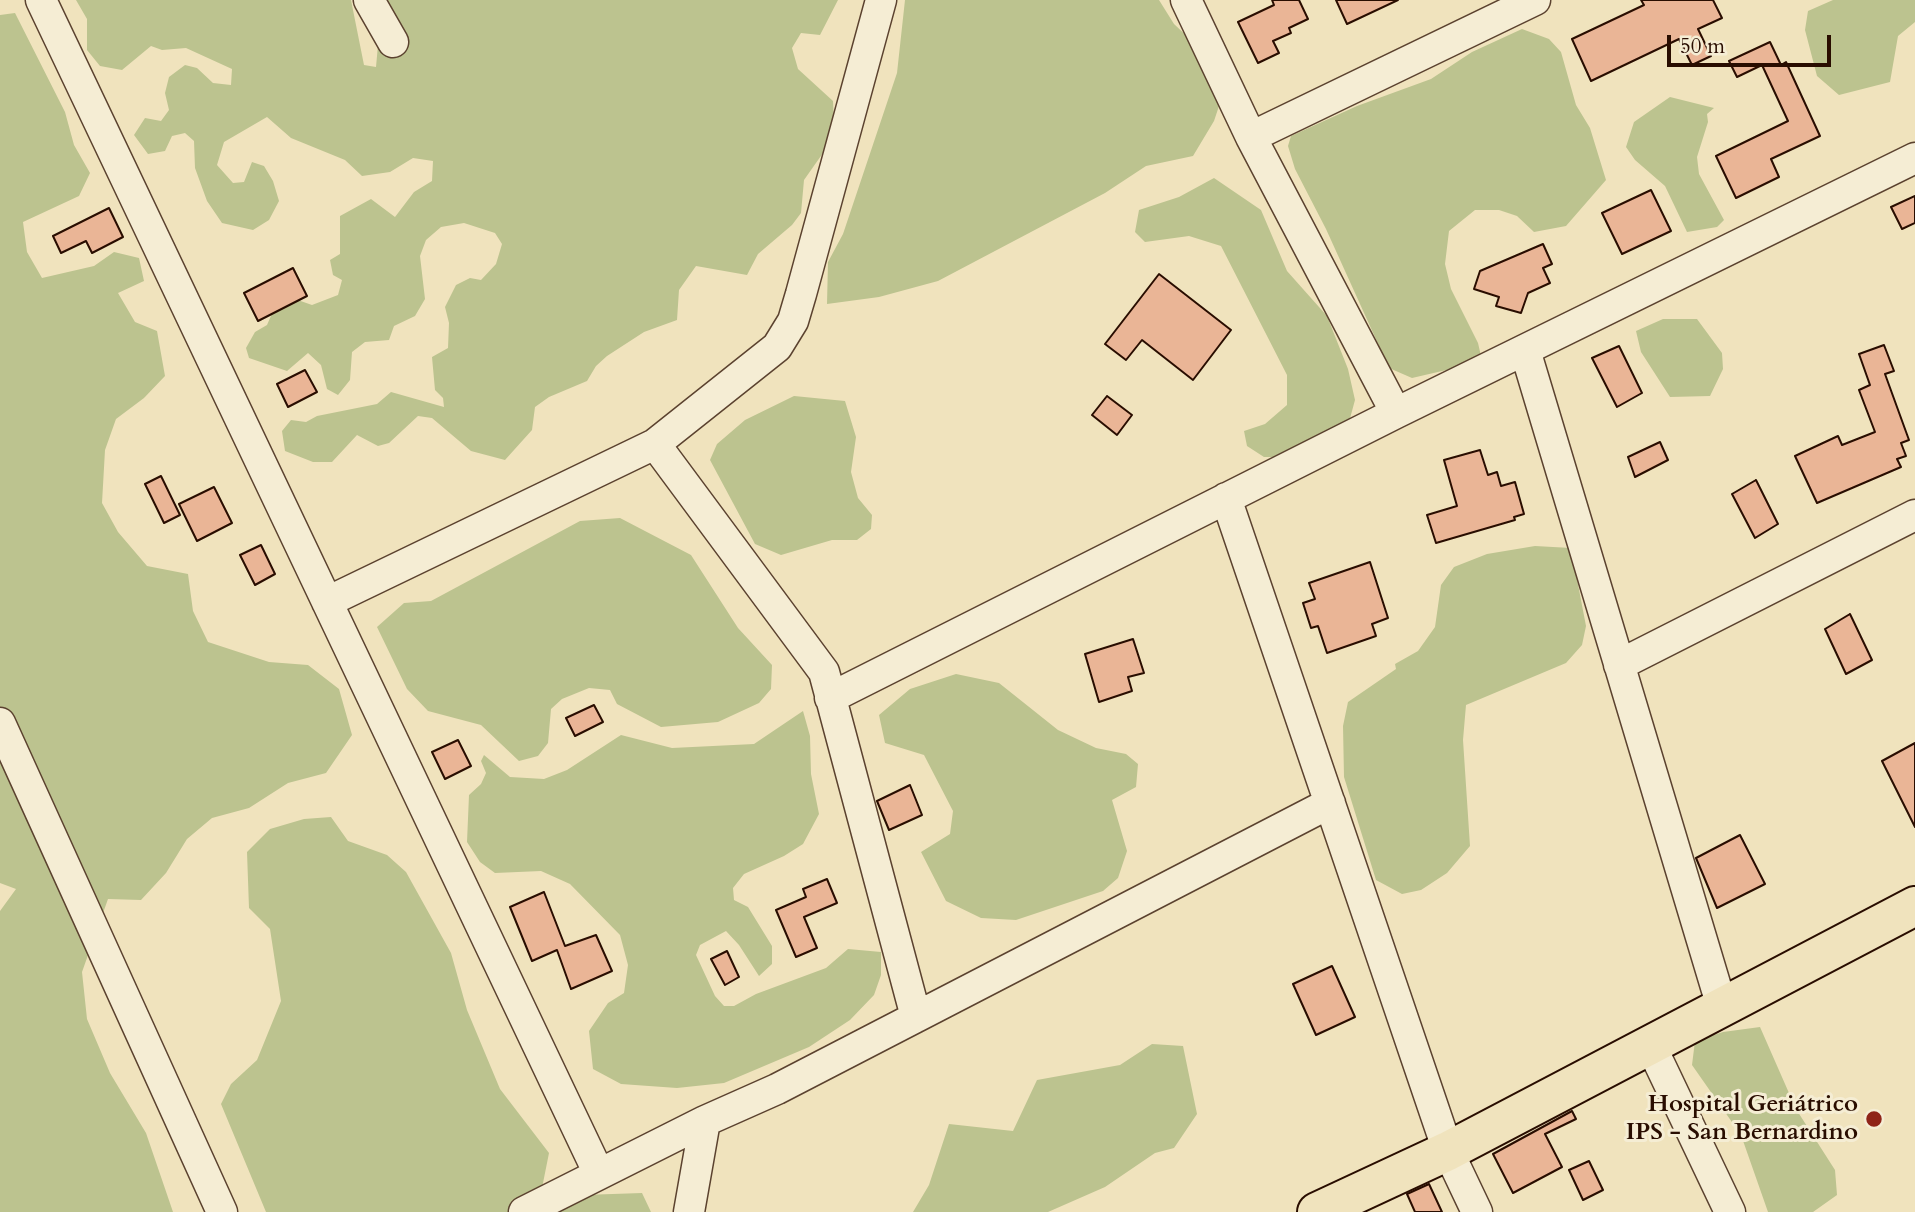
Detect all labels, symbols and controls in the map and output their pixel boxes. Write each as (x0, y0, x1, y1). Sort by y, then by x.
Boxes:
scale bar (1670, 21, 1834, 65)
text: 50 m (1680, 32, 1725, 61)
place label: Hospital Geriátrico IPS - San Bernardino (1626, 1091, 1858, 1147)
marker: Hospital Geriátrico IPS - San Bernardino (1864, 1109, 1884, 1129)

